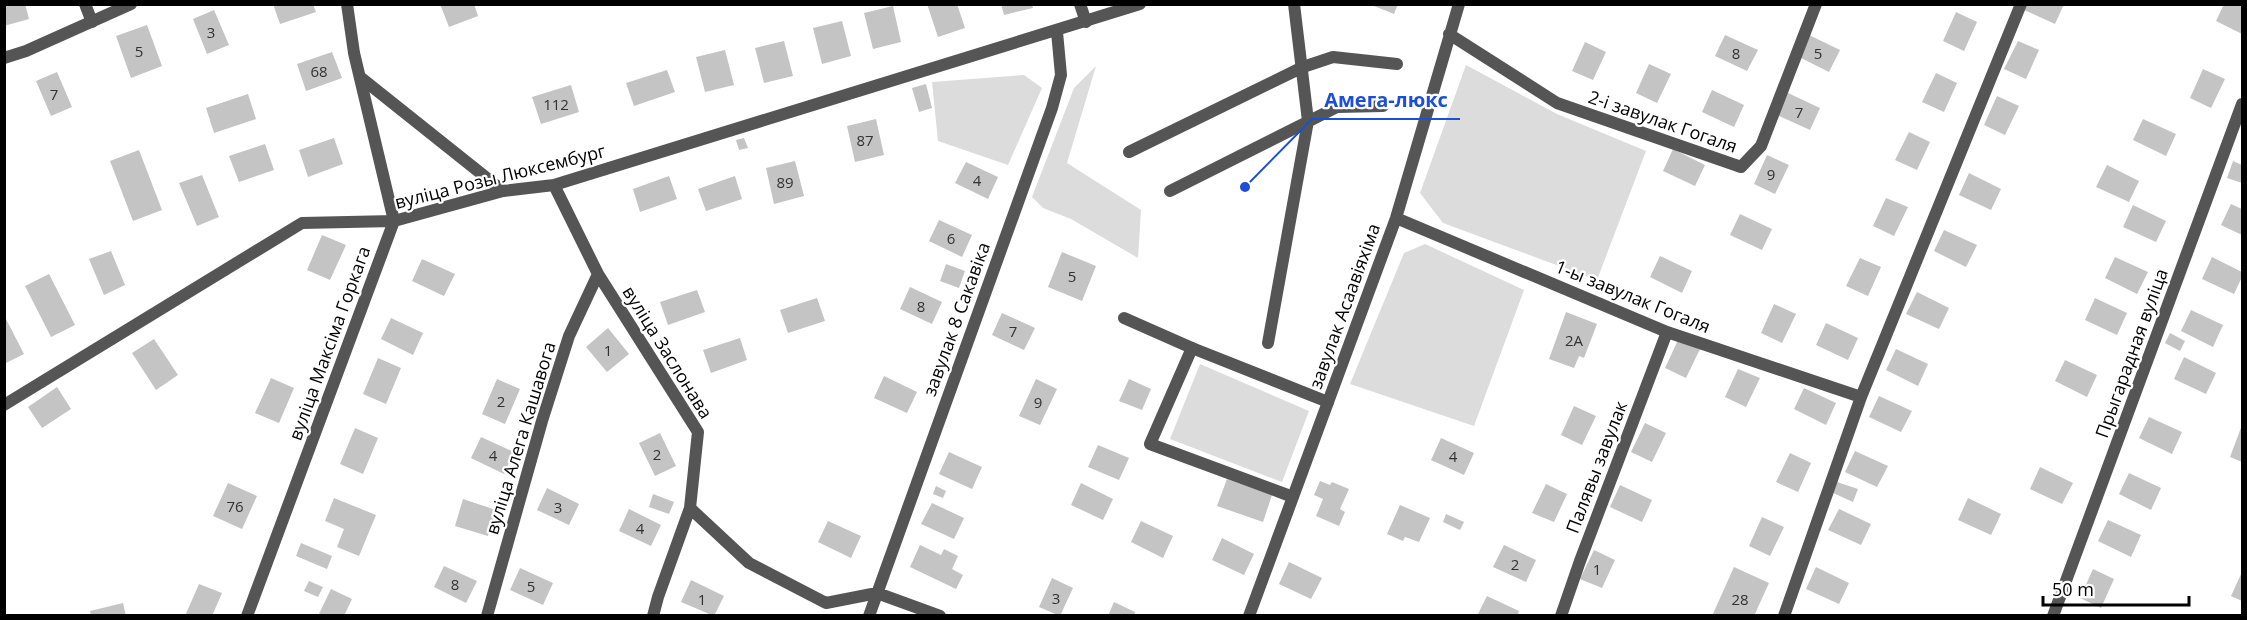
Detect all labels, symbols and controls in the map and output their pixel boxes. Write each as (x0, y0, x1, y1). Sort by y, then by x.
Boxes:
house number: 3 (207, 22, 215, 42)
house number: 5 (135, 41, 143, 61)
house number: 8 (1732, 43, 1740, 63)
house number: 5 (1814, 43, 1822, 63)
house number: 68 (310, 61, 328, 81)
callout: Амега-люкс (1312, 81, 1460, 119)
house number: 7 (50, 84, 58, 104)
street label: 2-і завулак Гогаля (1585, 84, 1741, 158)
text: Амега-люкс (1324, 86, 1448, 113)
house number: 112 (543, 94, 569, 114)
house number: 7 (1795, 102, 1803, 122)
house number: 87 (856, 130, 874, 150)
street label: вуліца Розы Люксембург (392, 138, 608, 214)
house number: 9 (1767, 164, 1775, 184)
house number: 4 (973, 170, 982, 190)
house number: 89 (776, 172, 794, 192)
street label: завулак Асаавіяхіма (1303, 220, 1385, 392)
house number: 6 (947, 228, 955, 248)
street label: завулак 8 Сакавіка (917, 239, 995, 399)
street label: вуліца Максіма Горкага (283, 243, 375, 443)
street label: 1-ы завулак Гогаля (1552, 254, 1714, 338)
street label: Прыгарадная вуліца (2089, 265, 2173, 441)
house number: 5 (1068, 266, 1076, 286)
street label: вуліца Заслонава (618, 281, 718, 423)
house number: 8 (917, 296, 925, 316)
house number: 7 (1009, 321, 1017, 341)
house number: 2А (1565, 330, 1584, 350)
street label: вуліца Алега Кашавога (479, 339, 561, 537)
house number: 1 (604, 340, 612, 360)
house number: 2 (497, 391, 505, 411)
house number: 9 (1034, 392, 1042, 412)
street label: Палявы завулак (1560, 397, 1633, 537)
house number: 2 (653, 444, 661, 464)
house number: 4 (489, 445, 498, 465)
house number: 4 (1449, 446, 1458, 466)
house number: 76 (226, 496, 244, 516)
house number: 3 (554, 497, 562, 517)
house number: 4 (636, 518, 645, 538)
house number: 2 (1511, 554, 1519, 574)
house number: 1 (1593, 559, 1601, 579)
scale bar (2043, 569, 2188, 607)
house number: 8 (451, 574, 459, 594)
house number: 5 (527, 576, 535, 596)
text: 50 m (2052, 577, 2094, 601)
house number: 3 (1052, 588, 1060, 608)
house number: 1 (698, 589, 706, 609)
house number: 28 (1731, 589, 1749, 609)

